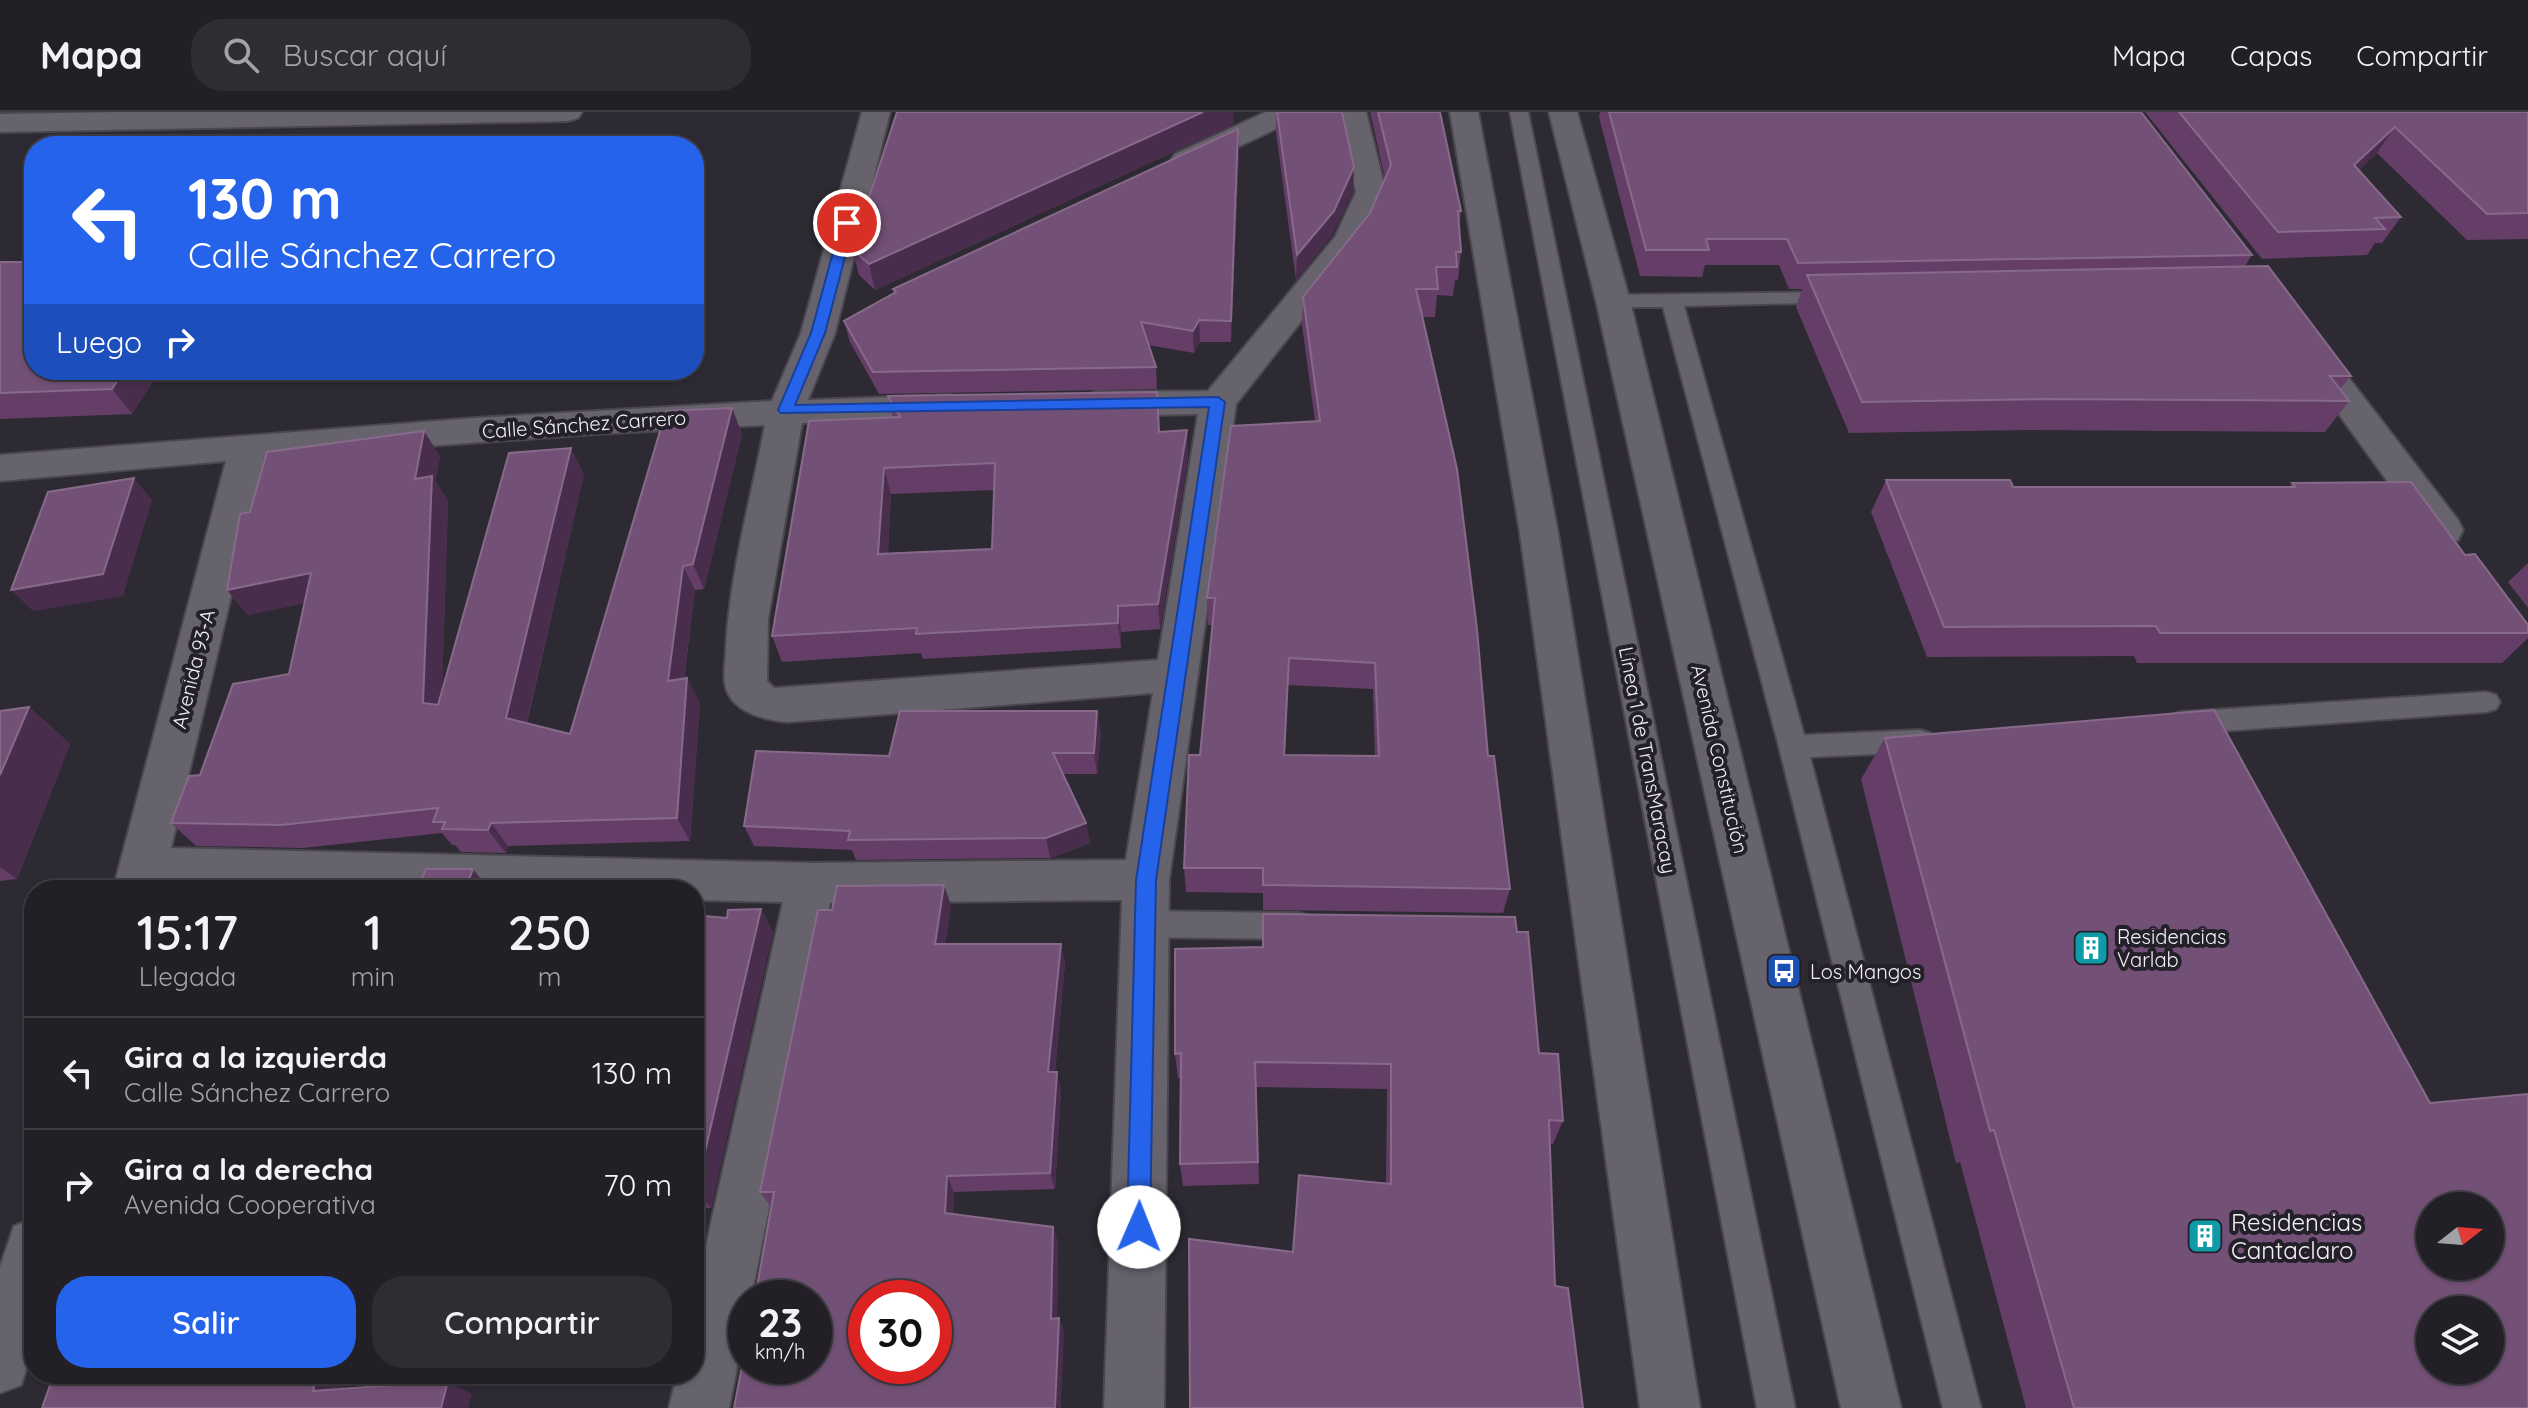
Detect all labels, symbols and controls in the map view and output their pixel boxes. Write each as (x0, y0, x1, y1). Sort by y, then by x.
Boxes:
search box (191, 19, 751, 91)
text: Mapa (40, 31, 143, 79)
icon: search (219, 33, 263, 77)
text: Buscar aquí (283, 36, 447, 74)
text: Mapa (2112, 38, 2186, 73)
text: Capas (2230, 38, 2312, 73)
text: Compartir (2356, 38, 2488, 73)
text: 130 m (188, 163, 342, 233)
icon: left (56, 168, 160, 272)
pin (813, 189, 881, 257)
icon: arrive (825, 201, 869, 245)
text: Calle Sánchez Carrero (188, 232, 556, 277)
icon: right (158, 320, 202, 364)
text: Luego (56, 323, 142, 361)
street label: Calle Sánchez Carrero (481, 404, 687, 444)
street label: Avenida 93-A (166, 607, 220, 731)
street label: Línea 1 de TransMaracay (1614, 644, 1682, 876)
street label: Avenida Constitución (1686, 662, 1754, 856)
text: 15:17 (137, 902, 238, 962)
text: 1 (364, 902, 382, 962)
text: 250 (508, 902, 591, 962)
place label: Residencias Varlab (2117, 924, 2226, 972)
building icon: Residencias Varlab (2072, 929, 2110, 967)
bus stop icon: Los Mangos (1765, 952, 1803, 990)
place label: Los Mangos (1810, 959, 1921, 984)
text: Llegada (139, 960, 236, 993)
text: min (351, 960, 395, 993)
text: m (538, 960, 561, 993)
text: Gira a la izquierda (124, 1038, 387, 1076)
icon: left (56, 1051, 100, 1095)
text: 130 m (592, 1054, 672, 1092)
text: Calle Sánchez Carrero (124, 1076, 390, 1109)
text: Gira a la derecha (124, 1150, 373, 1188)
icon: right (56, 1163, 100, 1207)
text: 70 m (603, 1166, 672, 1204)
position arrow (1097, 1185, 1181, 1269)
text: Avenida Cooperativa (124, 1188, 376, 1221)
north arrow (2416, 1192, 2504, 1280)
map controls (2416, 1192, 2504, 1384)
place label: Residencias Cantaclaro (2231, 1207, 2362, 1265)
building icon: Residencias Cantaclaro (2186, 1217, 2224, 1255)
button: Salir (56, 1276, 356, 1368)
button: Compartir (372, 1276, 672, 1368)
speed limit sign: 30 (848, 1280, 952, 1384)
button: layers (2416, 1296, 2504, 1384)
text: 23 (758, 1297, 802, 1347)
text: km/h (755, 1339, 805, 1364)

